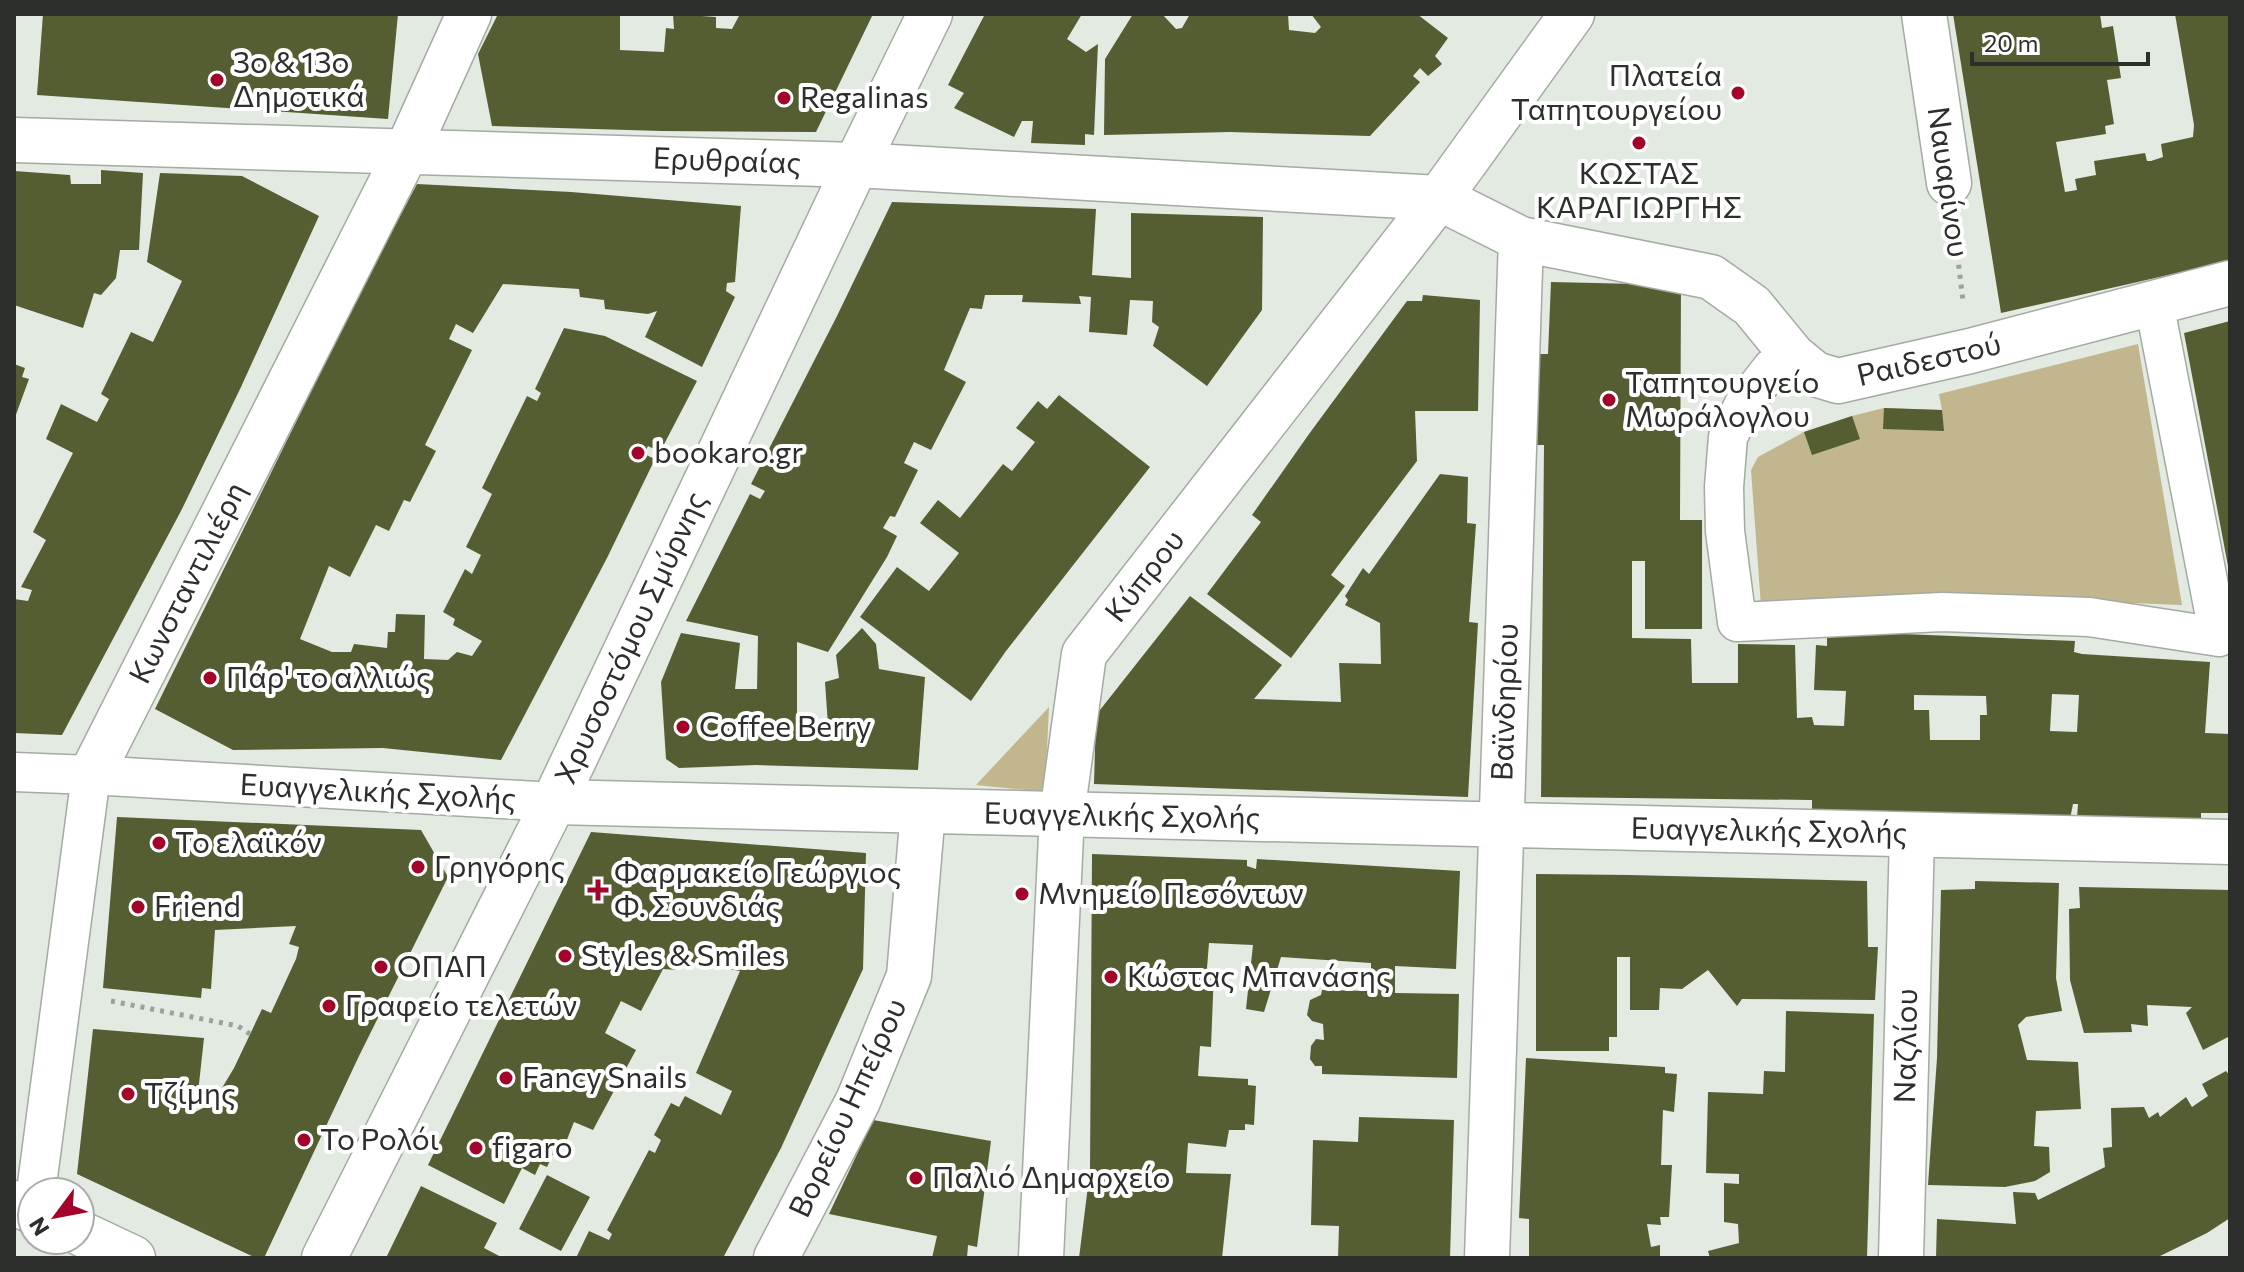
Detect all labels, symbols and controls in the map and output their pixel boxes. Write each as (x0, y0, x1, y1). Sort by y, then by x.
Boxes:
scale bar (1972, 16, 2148, 66)
text: 20 m (1984, 28, 2038, 57)
place label: 3o & 13o Δημοτικά (233, 42, 364, 113)
place label: Πλατεία Ταπητουργείου (1511, 55, 1722, 126)
marker: 3o & 13o Δημοτικά (208, 71, 226, 89)
place label: Regalinas (800, 77, 929, 114)
marker: Πλατεία Ταπητουργείου (1729, 84, 1747, 102)
marker: Regalinas (775, 89, 793, 107)
street label: Ναυαρίνου (1922, 104, 1979, 259)
marker: ΚΩΣΤΑΣ ΚΑΡΑΓΙΩΡΓΗΣ (1630, 134, 1648, 152)
street label: Ερυθραίας (652, 137, 802, 180)
place label: ΚΩΣΤΑΣ ΚΑΡΑΓΙΩΡΓΗΣ (1536, 153, 1742, 224)
street label: Ραιδεστού (1853, 323, 2004, 392)
place label: Ταπητουργείο Μωράλογλου (1625, 362, 1819, 433)
marker: Ταπητουργείο Μωράλογλου (1600, 391, 1618, 409)
place label: bookaro.gr (654, 432, 803, 469)
marker: bookaro.gr (629, 444, 647, 462)
street label: Κωνσταντιλιέρη (119, 475, 252, 689)
street label: Χρυσοστόμου Σμύρνης (545, 485, 713, 789)
street label: Κύπρου (1095, 521, 1191, 628)
street label: Βαϊνδηρίου (1481, 622, 1524, 781)
place label: Πάρ' το αλλιώς (226, 657, 431, 694)
marker: Πάρ' το αλλιώς (201, 669, 219, 687)
place label: Coffee Berry (699, 706, 872, 743)
marker: Coffee Berry (674, 718, 692, 736)
street label: Ευαγγελικής Σχολής (239, 764, 517, 815)
street label: Ευαγγελικής Σχολής (983, 793, 1261, 834)
street label: Ευαγγελικής Σχολής (1630, 808, 1908, 849)
place label: Το ελαϊκόν (175, 822, 322, 859)
marker: Το ελαϊκόν (150, 834, 168, 852)
place label: Γρηγόρης (434, 846, 565, 883)
place label: Φαρμακείο Γεώργιος Φ. Σουνδιάς (614, 852, 902, 923)
marker: Γρηγόρης (409, 858, 427, 876)
place label: Μνημείο Πεσόντων (1038, 873, 1304, 910)
marker: Φαρμακείο Γεώργιος Φ. Σουνδιάς (589, 881, 607, 899)
marker: Μνημείο Πεσόντων (1013, 885, 1031, 903)
place label: Friend (154, 886, 241, 923)
marker: Friend (129, 898, 147, 916)
place label: Styles & Smiles (581, 935, 785, 972)
place label: ΟΠΑΠ (397, 946, 487, 983)
marker: Styles & Smiles (556, 947, 574, 965)
place label: Κώστας Μπανάσης (1127, 956, 1391, 993)
marker: ΟΠΑΠ (372, 958, 390, 976)
marker: Κώστας Μπανάσης (1102, 968, 1120, 986)
place label: Γραφείο τελετών (345, 985, 577, 1022)
street label: Ναζλίου (1884, 988, 1923, 1104)
street label: Βορείου Ηπείρου (779, 992, 913, 1222)
marker: Γραφείο τελετών (320, 997, 338, 1015)
place label: Fancy Snails (522, 1057, 687, 1094)
marker: Fancy Snails (497, 1069, 515, 1087)
place label: Τζίμης (144, 1073, 236, 1110)
marker: Τζίμης (119, 1085, 137, 1103)
place label: Το Ρολόι (320, 1119, 439, 1156)
place label: figaro (492, 1127, 573, 1164)
marker: Το Ρολόι (295, 1131, 313, 1149)
marker: figaro (467, 1139, 485, 1157)
place label: Παλιό Δημαρχείο (932, 1157, 1170, 1194)
marker: Παλιό Δημαρχείο (907, 1169, 925, 1187)
north arrow (16, 1176, 96, 1256)
text: N (23, 1213, 54, 1241)

